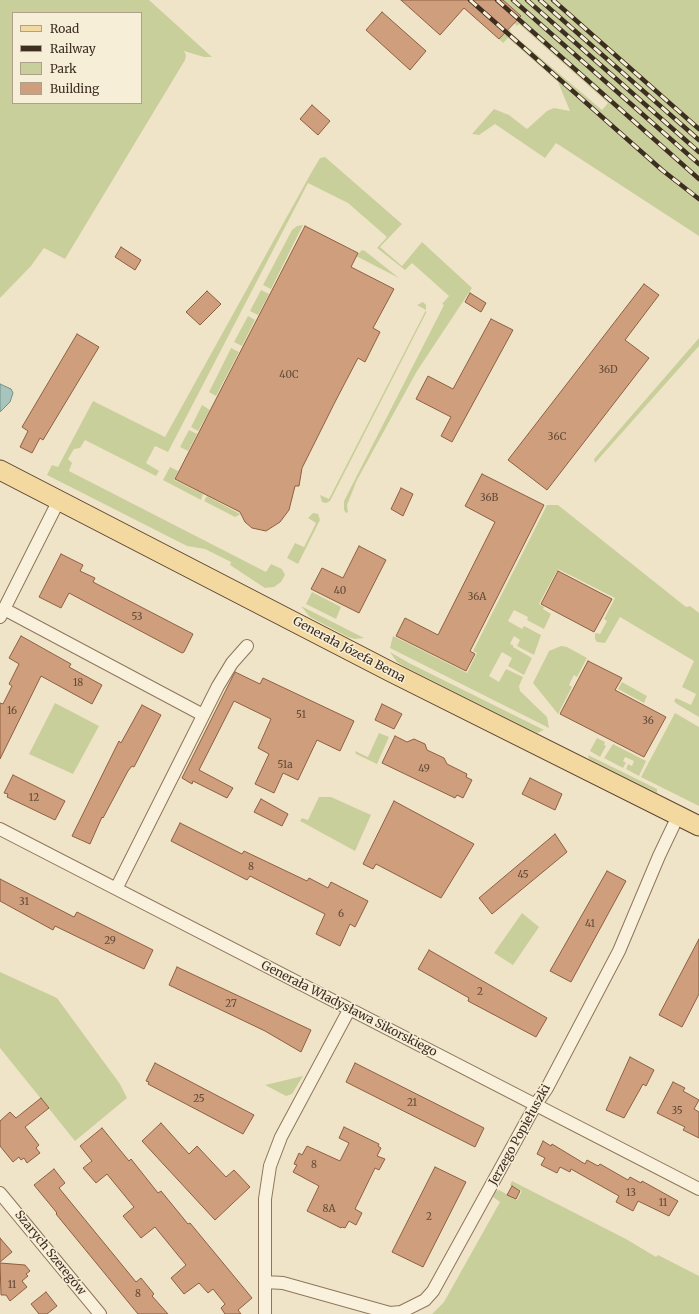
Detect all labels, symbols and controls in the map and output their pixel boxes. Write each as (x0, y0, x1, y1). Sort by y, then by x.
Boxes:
legend (12, 12, 142, 104)
text: Road (50, 21, 79, 36)
text: Railway (50, 41, 96, 56)
text: Park (50, 61, 77, 76)
text: Building (50, 81, 99, 96)
house number: 36D (599, 364, 617, 376)
house number: 40C (279, 369, 299, 381)
house number: 36C (548, 431, 566, 443)
house number: 36B (480, 492, 498, 504)
house number: 40 (334, 585, 346, 597)
house number: 36A (468, 591, 486, 603)
house number: 53 (131, 611, 143, 623)
street label: Generała Józefa Bema (290, 614, 408, 686)
house number: 18 (73, 677, 83, 689)
house number: 16 (7, 705, 17, 717)
house number: 51 (296, 709, 306, 721)
house number: 36 (642, 715, 654, 727)
house number: 51a (277, 759, 293, 771)
house number: 49 (418, 763, 430, 775)
house number: 12 (29, 792, 39, 804)
house number: 8 (248, 861, 254, 873)
house number: 45 (517, 869, 529, 881)
house number: 31 (19, 896, 29, 908)
house number: 6 (338, 908, 344, 920)
house number: 41 (585, 918, 595, 930)
house number: 29 (104, 935, 116, 947)
street label: Generała Władysława Sikorskiego (259, 958, 439, 1060)
house number: 2 (477, 986, 483, 998)
house number: 27 (225, 998, 237, 1010)
street label: Jerzego Popiełuszki (486, 1082, 554, 1188)
house number: 25 (193, 1093, 205, 1105)
house number: 21 (407, 1097, 417, 1109)
house number: 35 (671, 1105, 683, 1117)
house number: 8 (311, 1159, 317, 1171)
house number: 13 (626, 1187, 636, 1199)
house number: 11 (659, 1197, 667, 1209)
house number: 8A (323, 1203, 335, 1215)
street label: Szarych Szeregów (12, 1208, 88, 1298)
house number: 2 (426, 1211, 432, 1223)
house number: 11 (8, 1279, 16, 1291)
house number: 8 (135, 1288, 141, 1300)

